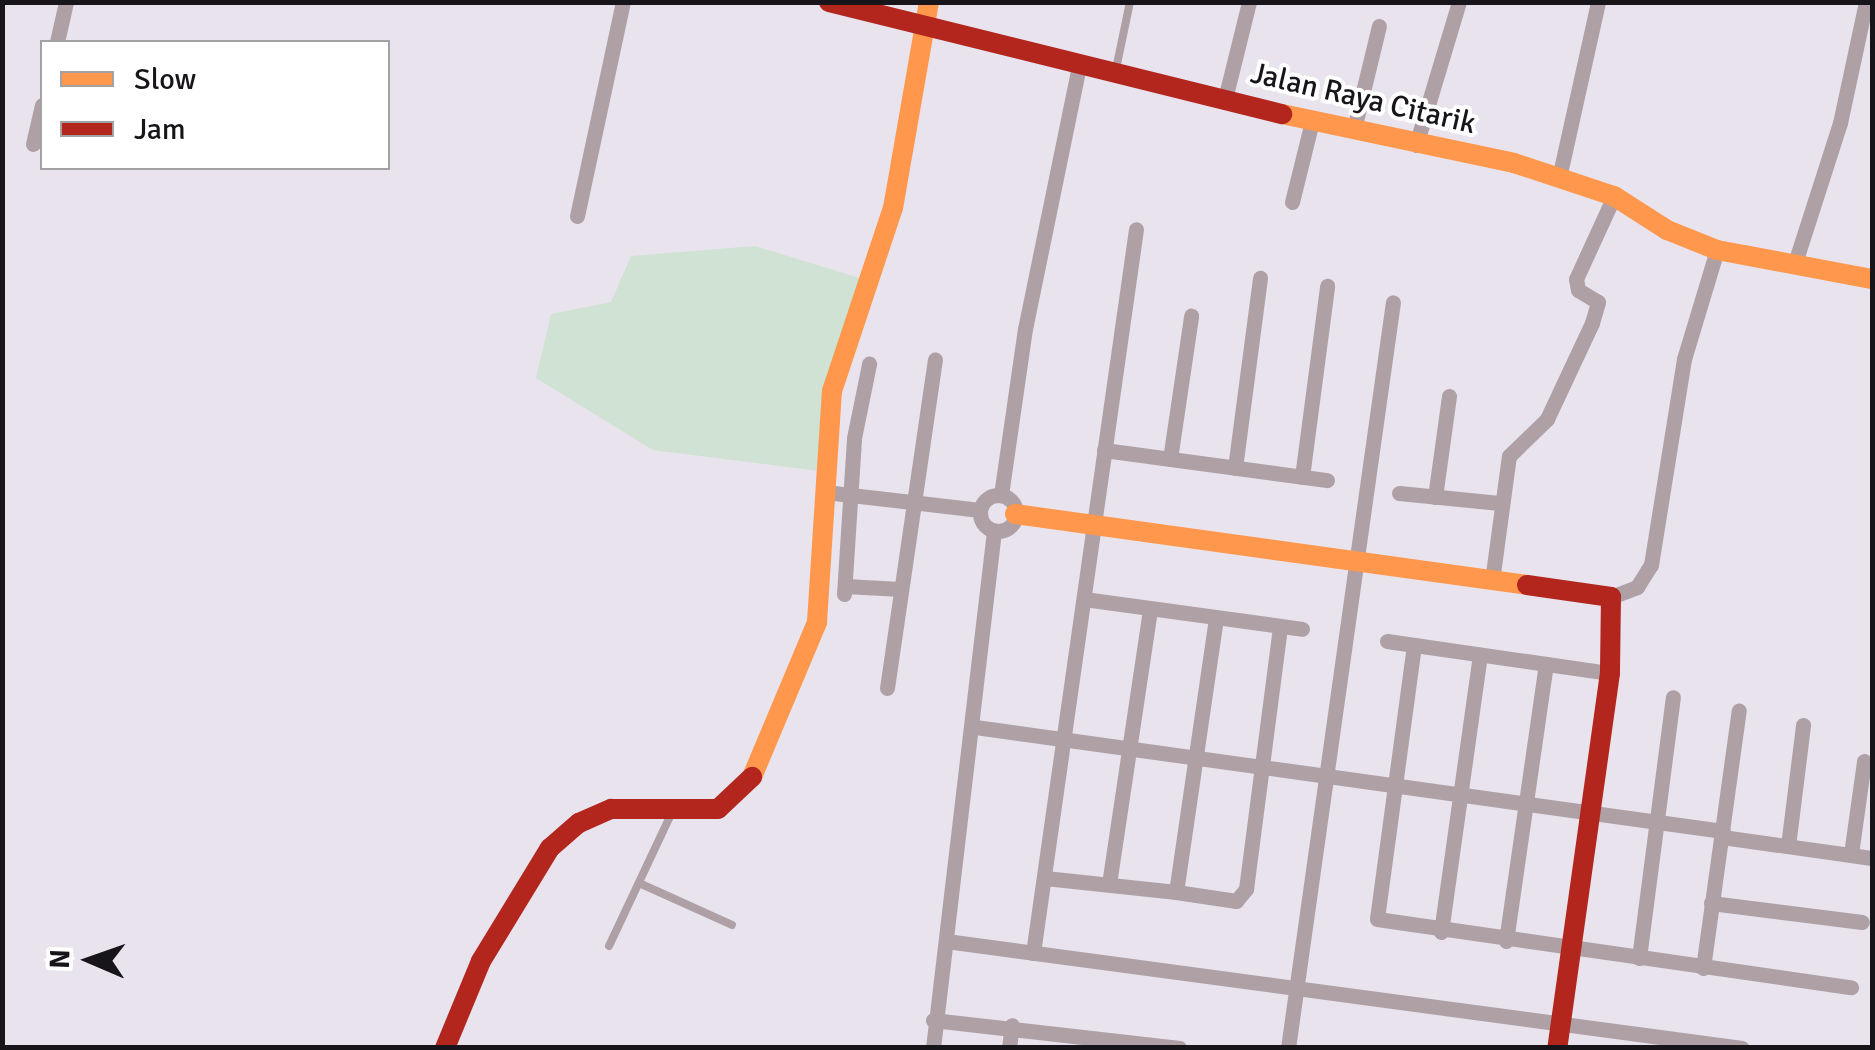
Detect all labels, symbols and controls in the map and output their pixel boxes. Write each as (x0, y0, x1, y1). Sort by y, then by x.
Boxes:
legend (40, 40, 390, 170)
street label: Jalan Raya Citarik (1247, 56, 1479, 142)
text: Slow (134, 61, 196, 98)
text: Jam (134, 111, 186, 148)
north arrow (40, 910, 140, 1010)
text: N (43, 949, 77, 969)

